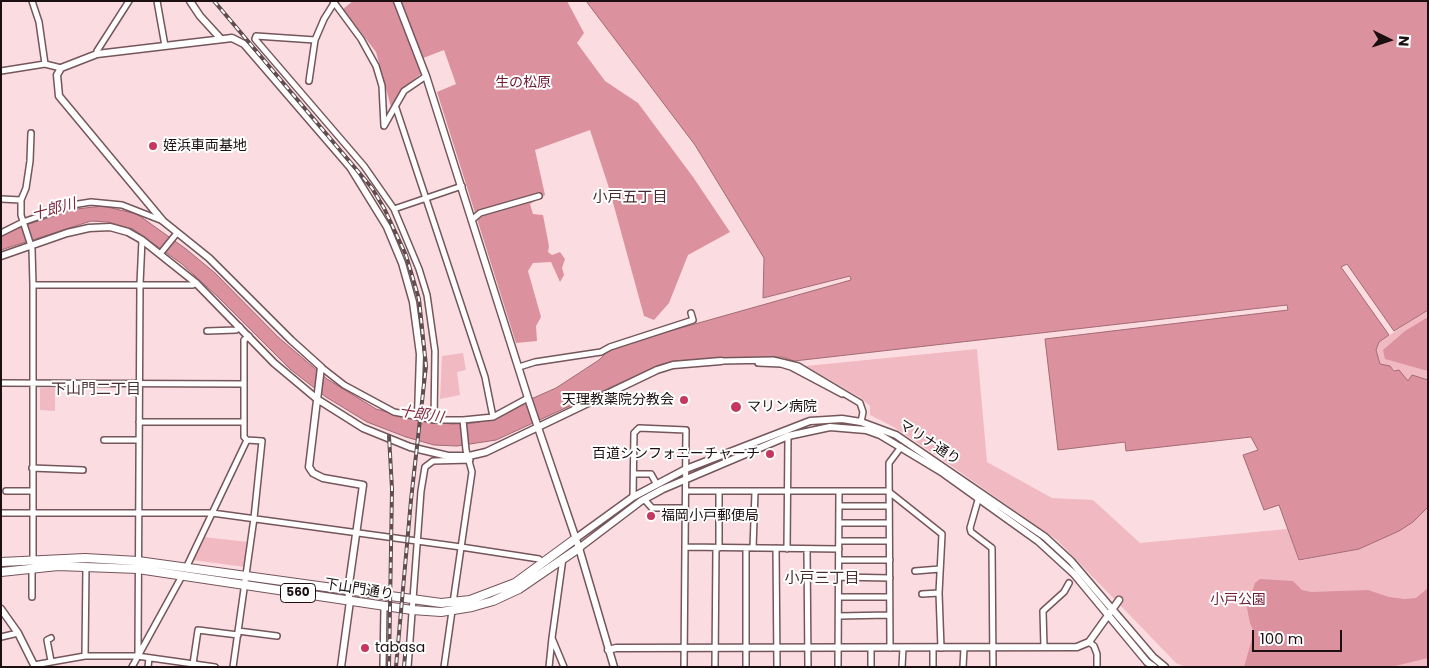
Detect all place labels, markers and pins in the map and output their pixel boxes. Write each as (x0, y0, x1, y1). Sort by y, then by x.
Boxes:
place label: 姪浜車両基地 (163, 138, 247, 154)
marker: 姪浜車両基地 (147, 140, 159, 152)
place label: 天理教薬院分教会 (562, 392, 674, 408)
marker: 天理教薬院分教会 (678, 394, 690, 406)
place label: マリン病院 (747, 399, 817, 415)
marker: マリン病院 (729, 400, 743, 414)
place label: 百道シンフォニーチャーチ (592, 446, 760, 462)
marker: 百道シンフォニーチャーチ (764, 448, 776, 460)
place label: 福岡小戸郵便局 (661, 508, 759, 524)
marker: 福岡小戸郵便局 (645, 510, 657, 522)
place label: tabasa (375, 640, 425, 656)
marker: tabasa (359, 642, 371, 654)

